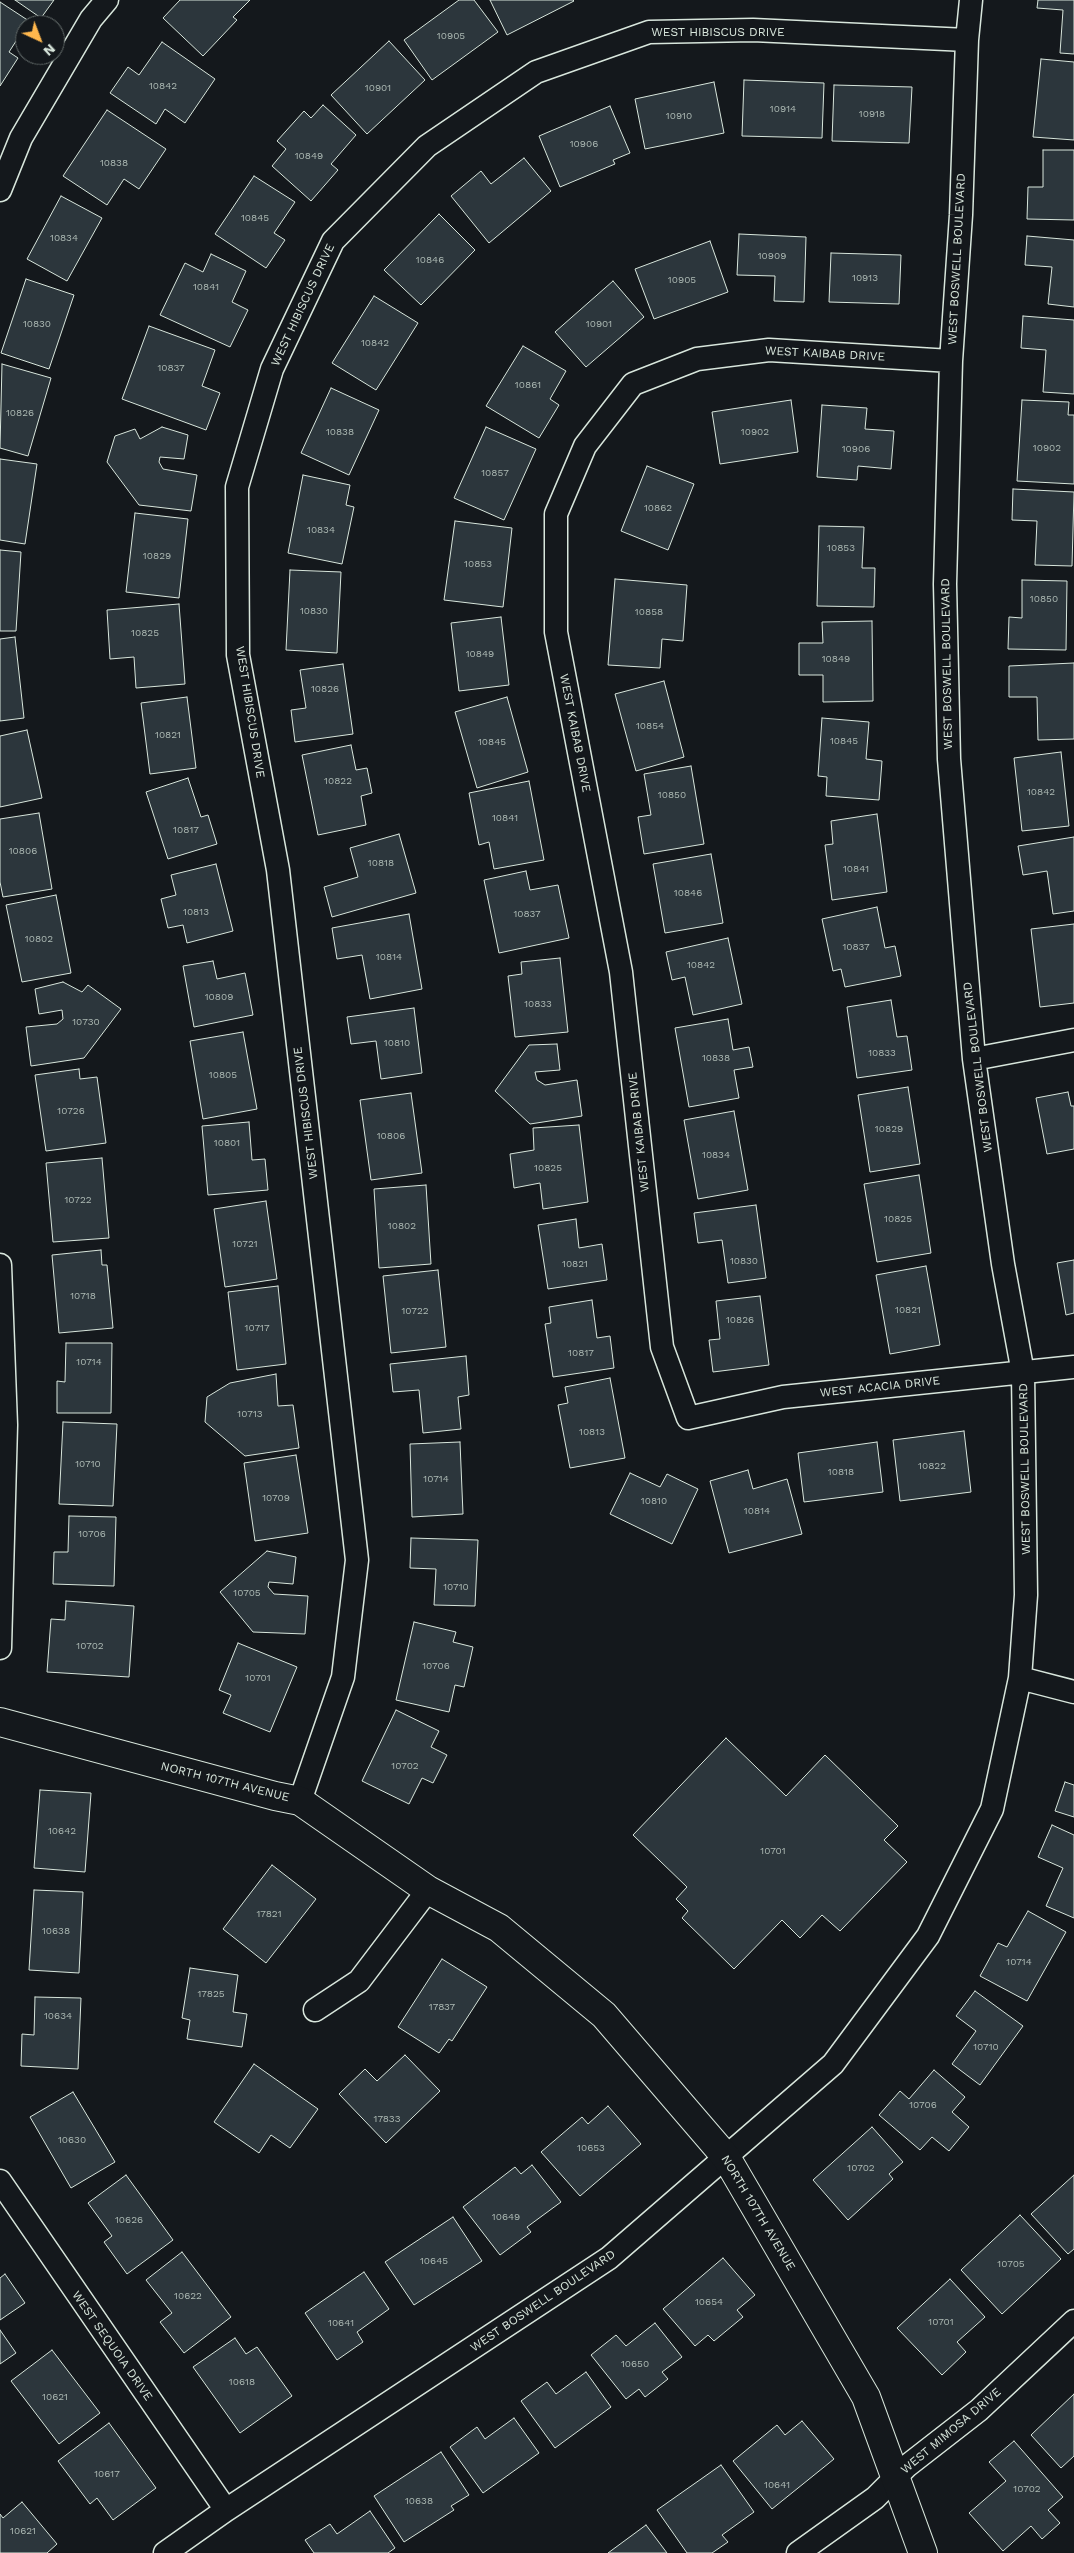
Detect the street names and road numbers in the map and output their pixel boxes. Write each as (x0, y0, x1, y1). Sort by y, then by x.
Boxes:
street label: WEST HIBISCUS DRIVE (651, 25, 785, 39)
street label: WEST BOSWELL BOULEVARD (945, 173, 969, 345)
street label: WEST HIBISCUS DRIVE (268, 241, 338, 369)
street label: WEST KAIBAB DRIVE (765, 344, 885, 364)
street label: WEST BOSWELL BOULEVARD (938, 578, 956, 750)
street label: WEST HIBISCUS DRIVE (232, 645, 268, 779)
street label: WEST KAIBAB DRIVE (556, 673, 594, 793)
street label: WEST BOSWELL BOULEVARD (960, 981, 996, 1153)
street label: WEST HIBISCUS DRIVE (291, 1046, 321, 1180)
street label: WEST KAIBAB DRIVE (626, 1071, 652, 1193)
street label: WEST ACACIA DRIVE (819, 1374, 941, 1400)
street label: WEST BOSWELL BOULEVARD (1016, 1383, 1034, 1555)
street label: NORTH 107TH AVENUE (159, 1759, 291, 1805)
street label: NORTH 107TH AVENUE (718, 2153, 798, 2273)
street label: WEST BOSWELL BOULEVARD (468, 2247, 618, 2355)
street label: WEST SEQUOIA DRIVE (69, 2288, 155, 2404)
street label: WEST MIMOSA DRIVE (898, 2385, 1004, 2477)

